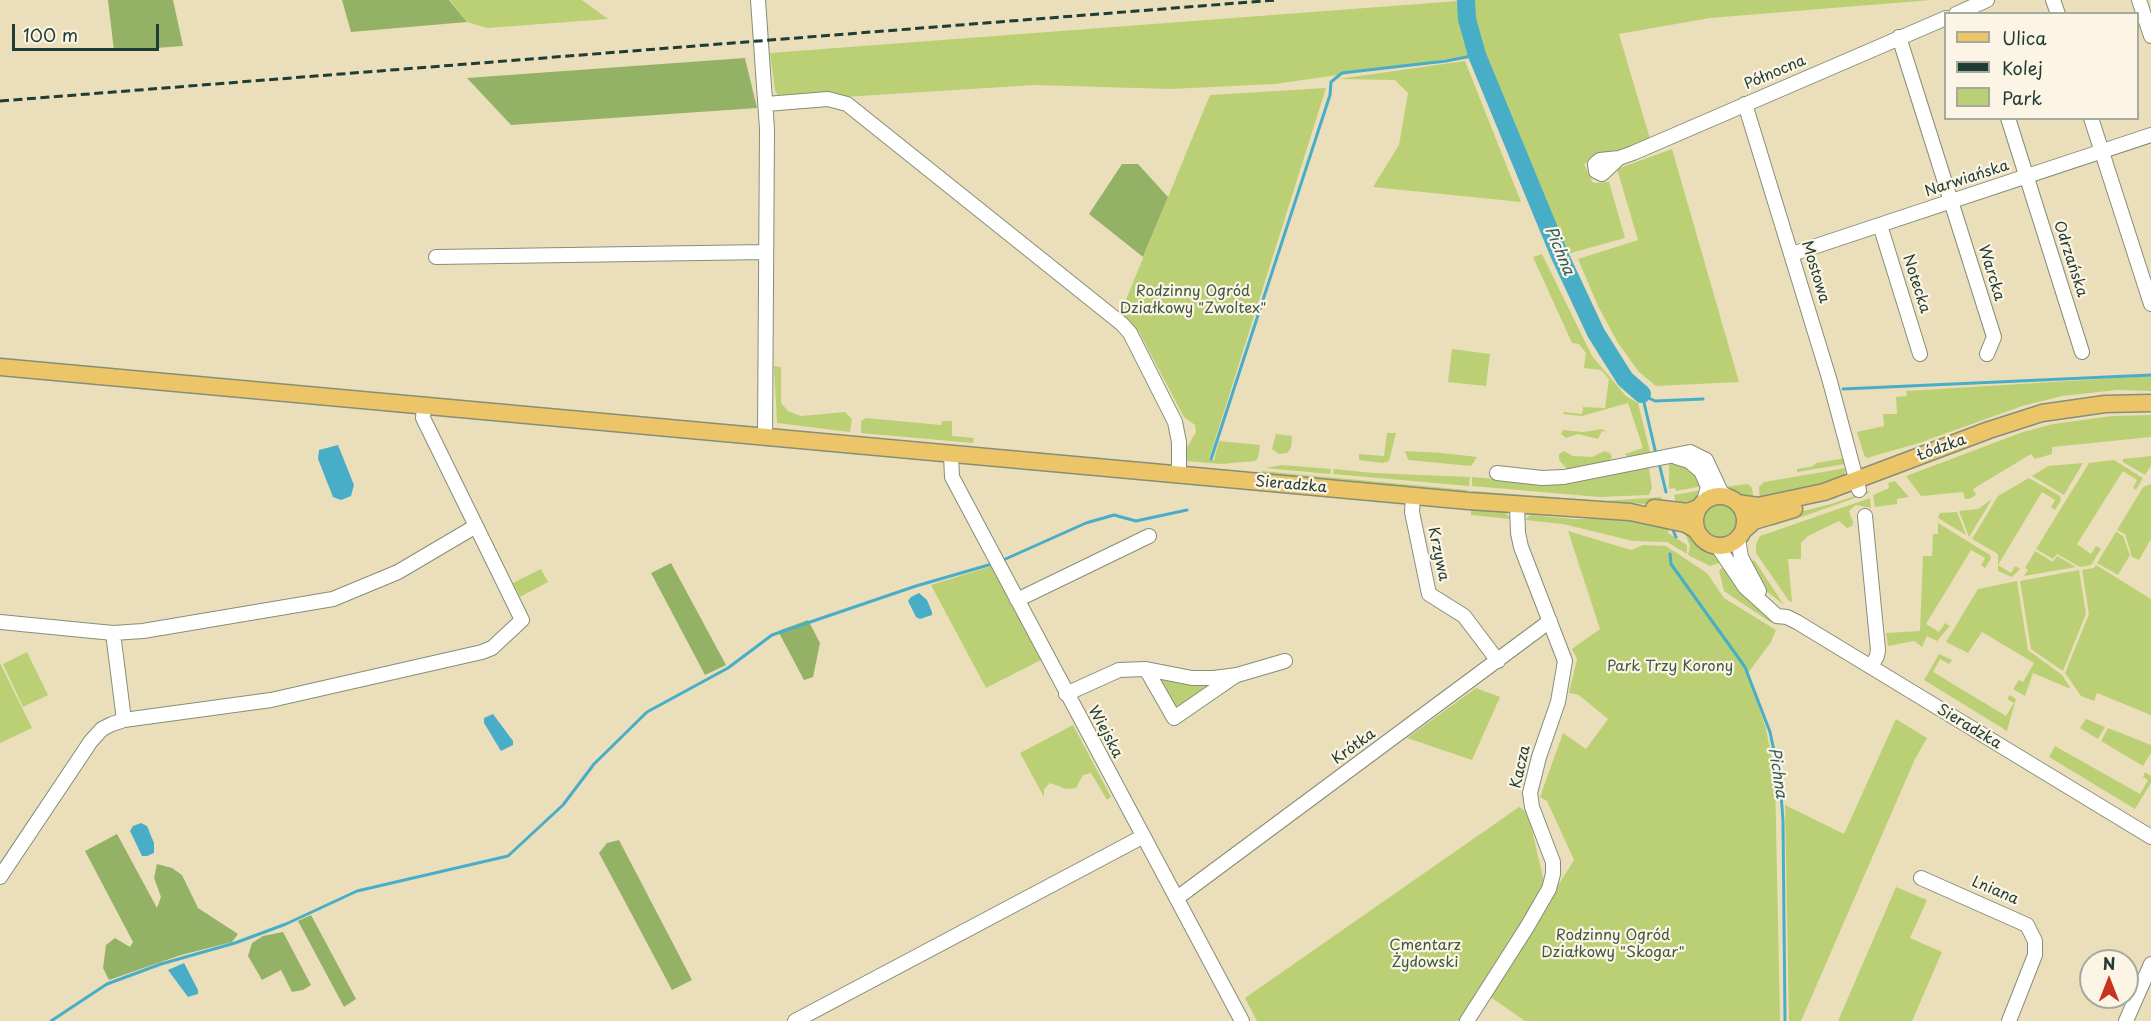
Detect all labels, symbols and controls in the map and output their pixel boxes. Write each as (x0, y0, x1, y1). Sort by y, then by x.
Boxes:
scale bar (15, 12, 162, 50)
legend (1944, 12, 2139, 120)
text: 100 m (23, 21, 78, 48)
text: Ulica (2002, 24, 2047, 51)
street label: Północna (1742, 52, 1808, 94)
text: Kolej (2002, 54, 2043, 81)
text: Park (2002, 84, 2042, 111)
street label: Narwiańska (1923, 157, 2011, 201)
street label: Odrzańska (2049, 219, 2091, 299)
water label: Pichna (1540, 224, 1578, 278)
street label: Mostowa (1797, 239, 1833, 305)
street label: Warcka (1974, 243, 2008, 303)
street label: Notecka (1898, 252, 1934, 316)
park label: Rodzinny Ogród Działkowy "Zwoltex" (1120, 283, 1266, 318)
street label: Łódzka (1915, 431, 1969, 465)
street label: Sieradzka (1254, 473, 1328, 497)
street label: Krzywa (1424, 525, 1452, 583)
park label: Park Trzy Korony (1607, 658, 1733, 676)
street label: Sieradzka (1934, 701, 2004, 753)
street label: Wiejska (1084, 703, 1126, 761)
street label: Krótka (1329, 725, 1379, 769)
street label: Kacza (1507, 744, 1535, 790)
water label: Pichna (1764, 746, 1790, 800)
street label: Lniana (1969, 873, 2021, 909)
park label: Rodzinny Ogród Działkowy "Skogar" (1541, 927, 1685, 962)
park label: Cmentarz Żydowski (1389, 937, 1461, 972)
north arrow (2079, 949, 2139, 1009)
text: N (2103, 951, 2115, 975)

